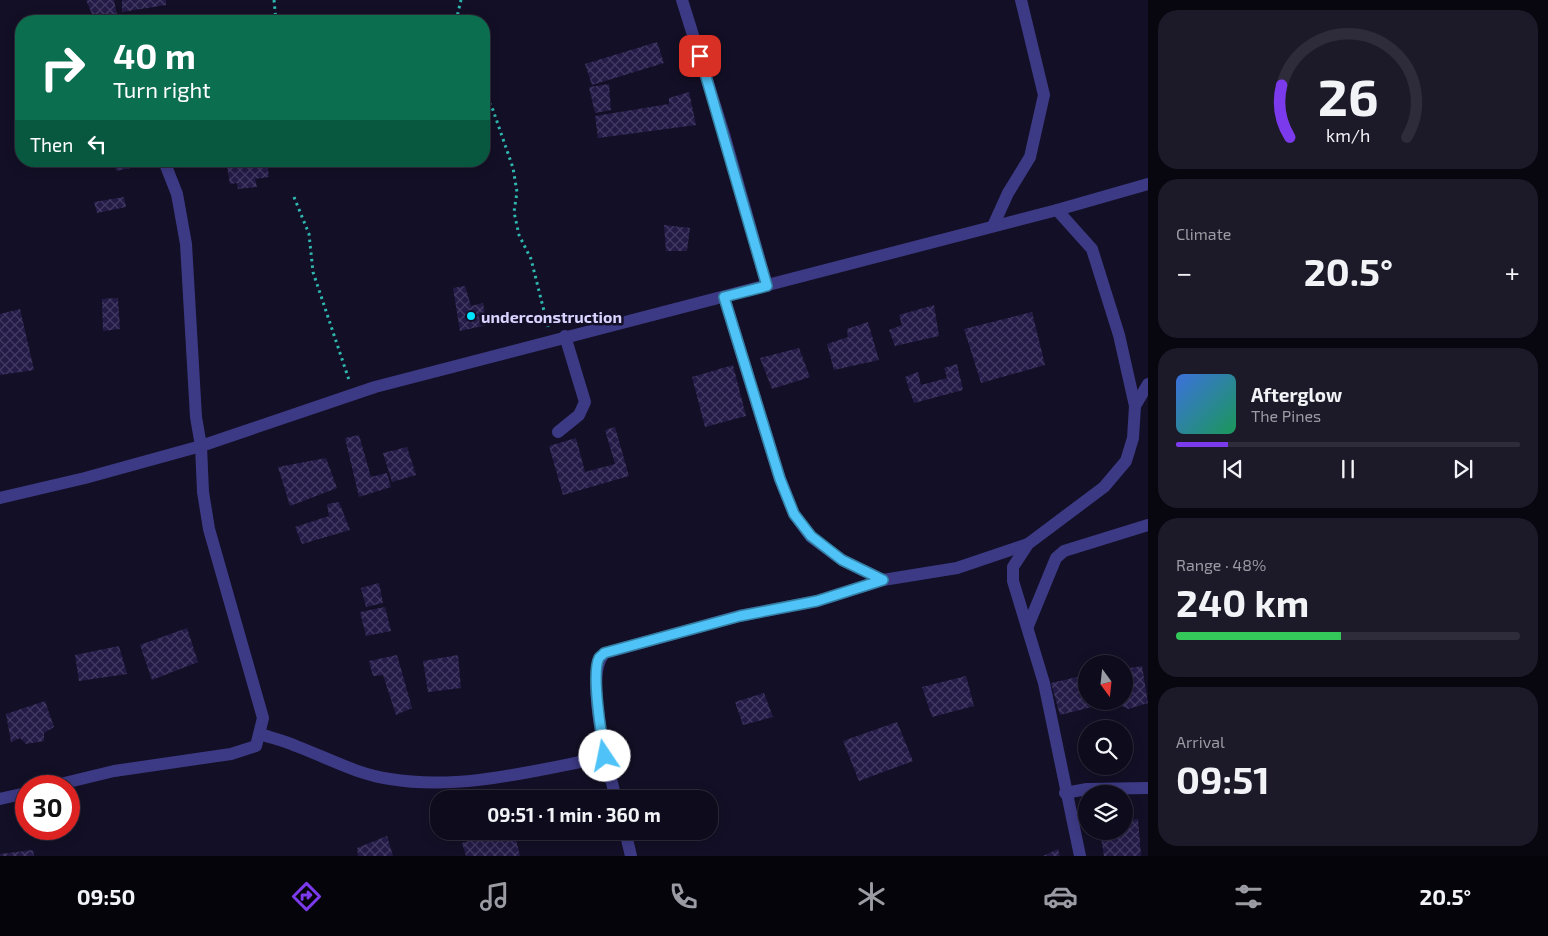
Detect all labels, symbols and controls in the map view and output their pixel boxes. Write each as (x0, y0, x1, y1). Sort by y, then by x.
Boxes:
text: 40 m (113, 34, 196, 76)
icon: right (30, 35, 95, 100)
pin (679, 35, 721, 77)
icon: arrive (686, 42, 714, 70)
text: 26 (1318, 64, 1378, 126)
text: Turn right (113, 76, 211, 102)
text: km/h (1326, 124, 1370, 146)
icon: left (83, 130, 111, 158)
text: Then (30, 133, 73, 156)
text: Climate (1176, 224, 1231, 243)
text: 20.5° (1304, 248, 1393, 294)
text: − (1176, 255, 1192, 289)
text: + (1505, 255, 1520, 289)
place label: underconstruction (481, 307, 622, 326)
marker: underconstruction (465, 310, 477, 322)
text: Afterglow (1251, 383, 1342, 406)
text: The Pines (1251, 406, 1321, 425)
icon: previous (1219, 455, 1247, 483)
icon: pause (1334, 455, 1362, 483)
icon: next (1449, 455, 1477, 483)
text: Range · 48% (1176, 555, 1266, 574)
text: 240 km (1176, 579, 1309, 625)
north arrow (1078, 655, 1132, 710)
map controls (1078, 655, 1133, 840)
button: search (1078, 720, 1133, 775)
position arrow (578, 729, 630, 781)
text: Arrival (1176, 732, 1225, 751)
text: 09:51 (1176, 756, 1270, 802)
speed limit sign: 30 (15, 775, 80, 840)
button: layers (1078, 785, 1133, 840)
text: 09:51 · 1 min · 360 m (487, 803, 661, 826)
icon: directions (289, 879, 324, 914)
icon: music (477, 879, 512, 914)
icon: phone (666, 879, 701, 914)
icon: climate (854, 879, 889, 914)
icon: car (1043, 879, 1078, 914)
icon: filters (1231, 879, 1266, 914)
text: 09:50 (77, 883, 135, 909)
text: 20.5° (1419, 883, 1471, 909)

